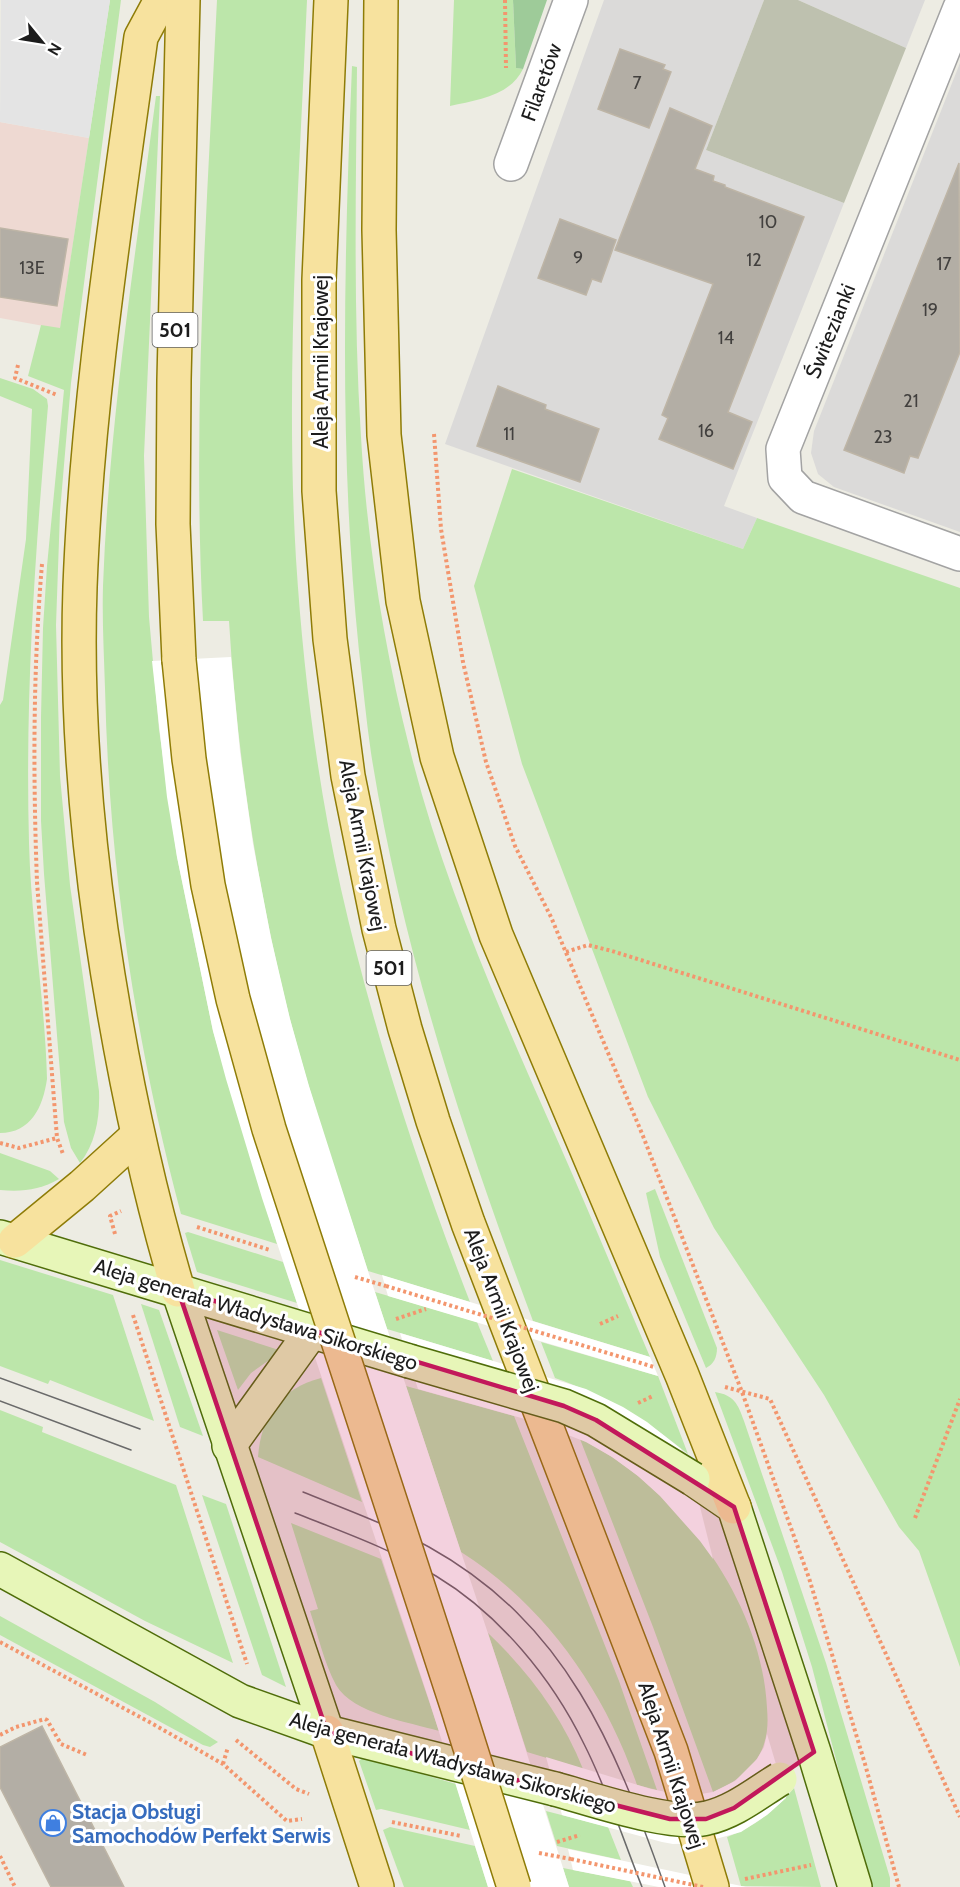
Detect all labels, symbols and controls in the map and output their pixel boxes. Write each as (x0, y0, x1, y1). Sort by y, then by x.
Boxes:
north arrow (12, 12, 72, 72)
text: N (44, 40, 66, 59)
street label: Filaretów (515, 40, 567, 124)
house number: 7 (632, 72, 642, 94)
house number: 10 (759, 211, 777, 233)
house number: 9 (573, 247, 583, 269)
house number: 12 (746, 249, 762, 271)
house number: 17 (937, 253, 951, 275)
house number: 13E (19, 257, 45, 279)
street label: Aleja Armii Krajowej (308, 275, 334, 449)
street label: Świtezianki (800, 280, 860, 382)
house number: 19 (922, 299, 938, 321)
road number: 501 (152, 313, 198, 347)
house number: 14 (718, 327, 734, 349)
house number: 21 (903, 390, 919, 412)
house number: 16 (698, 420, 714, 442)
house number: 11 (503, 423, 515, 445)
house number: 23 (873, 426, 893, 448)
street label: Aleja Armii Krajowej (333, 757, 392, 933)
road number: 501 (366, 951, 412, 985)
street label: Aleja Armii Krajowej (458, 1224, 545, 1396)
street label: Aleja generała Władysława Sikorskiego (91, 1253, 421, 1376)
street label: Aleja Armii Krajowej (632, 1678, 711, 1852)
street label: Aleja generała Władysława Sikorskiego (287, 1706, 619, 1819)
place label: Stacja Obsługi Samochodów Perfekt Serwis (72, 1799, 331, 1848)
shop icon: Stacja Obsługi Samochodów Perfekt Serwis (38, 1808, 68, 1838)

